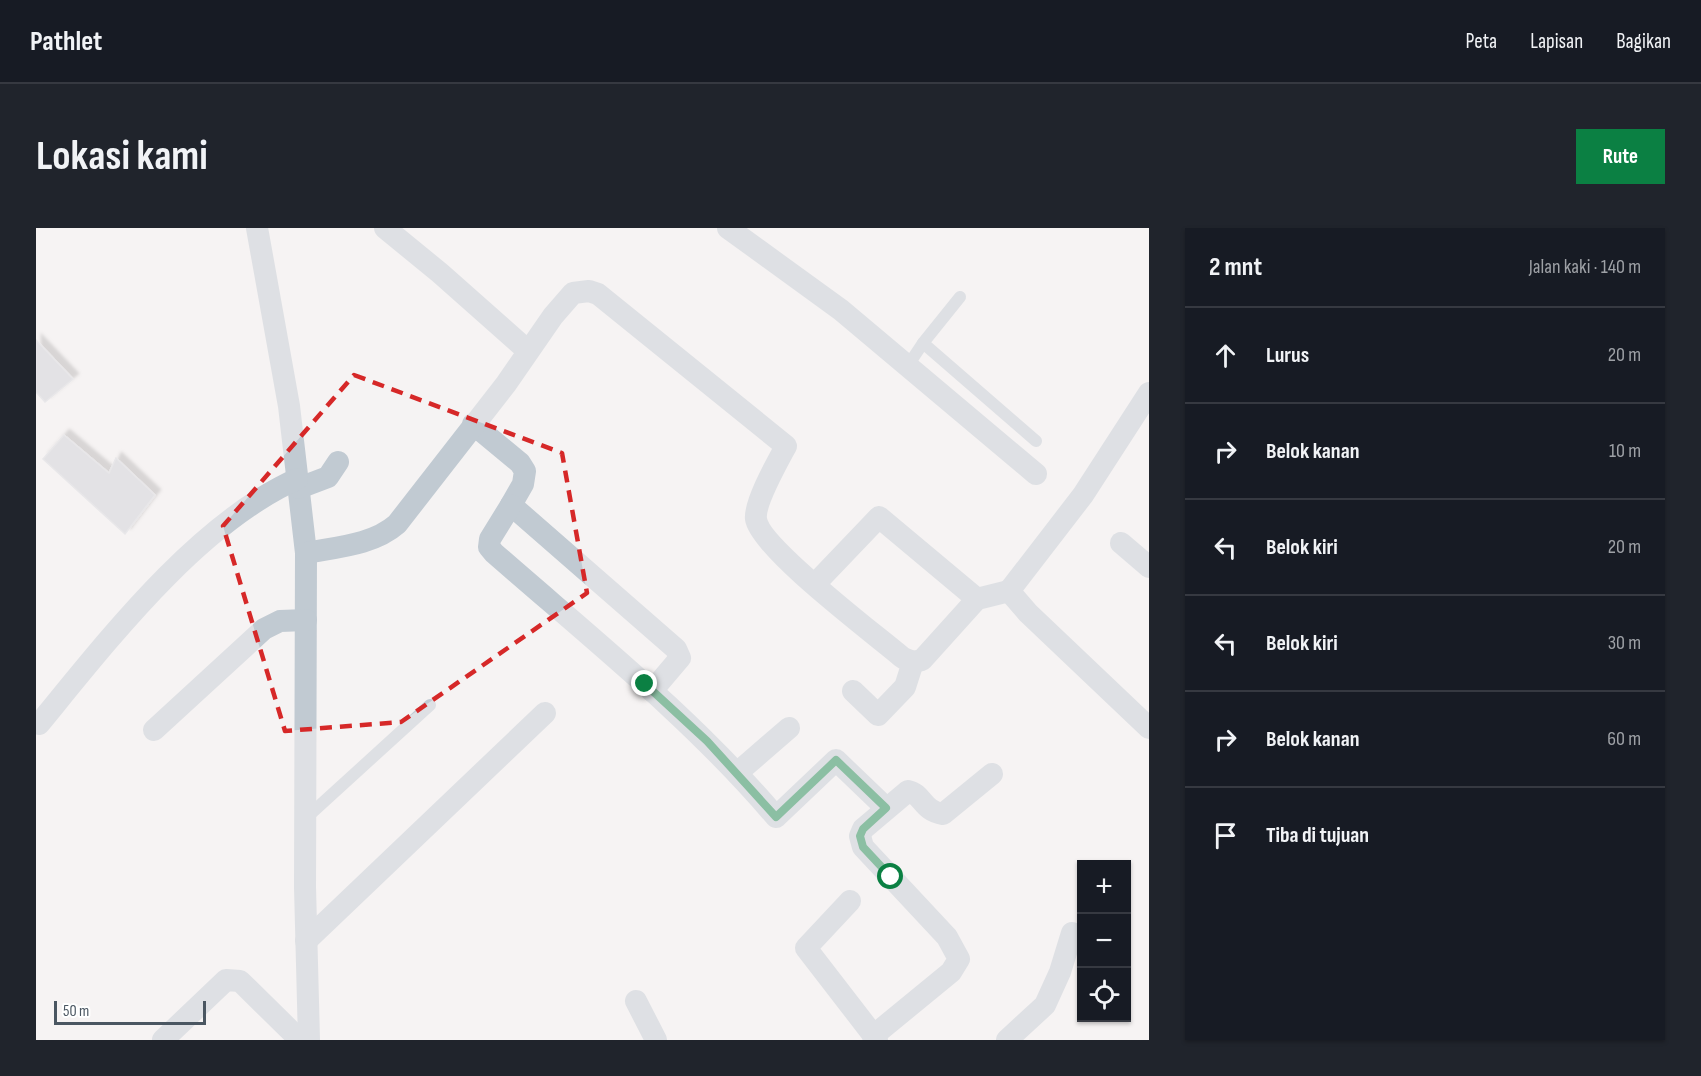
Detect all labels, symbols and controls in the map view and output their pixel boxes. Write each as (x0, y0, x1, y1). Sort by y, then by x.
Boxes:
text: Pathlet (30, 25, 102, 58)
text: Peta (1466, 29, 1497, 54)
text: Lapisan (1530, 29, 1583, 54)
text: Bagikan (1616, 29, 1671, 54)
button: Rute (1576, 129, 1665, 184)
text: Lokasi kami (36, 131, 208, 182)
text: 2 mnt (1209, 252, 1262, 283)
text: Jalan kaki · 140 m (1529, 255, 1641, 279)
icon: ahead (1209, 339, 1242, 372)
text: Lurus (1266, 342, 1309, 369)
text: 20 m (1608, 343, 1641, 367)
icon: right (1209, 435, 1242, 468)
text: Belok kanan (1266, 438, 1359, 465)
text: 10 m (1609, 439, 1641, 463)
icon: left (1209, 531, 1242, 564)
text: Belok kiri (1266, 534, 1338, 561)
text: 20 m (1608, 535, 1641, 559)
icon: left (1209, 627, 1242, 660)
text: Belok kiri (1266, 630, 1338, 657)
text: 30 m (1608, 631, 1641, 655)
route end (631, 670, 657, 696)
icon: right (1209, 723, 1242, 756)
text: Belok kanan (1266, 726, 1359, 753)
text: 60 m (1607, 727, 1641, 751)
icon: arrive (1209, 819, 1242, 852)
text: Tiba di tujuan (1266, 822, 1369, 849)
map controls (1077, 860, 1131, 1022)
button: + (1077, 860, 1131, 914)
route start (877, 863, 903, 889)
button: − (1077, 914, 1131, 968)
button: locate (1077, 968, 1131, 1022)
scale bar (54, 998, 206, 1026)
text: 50 m (63, 1002, 89, 1021)

